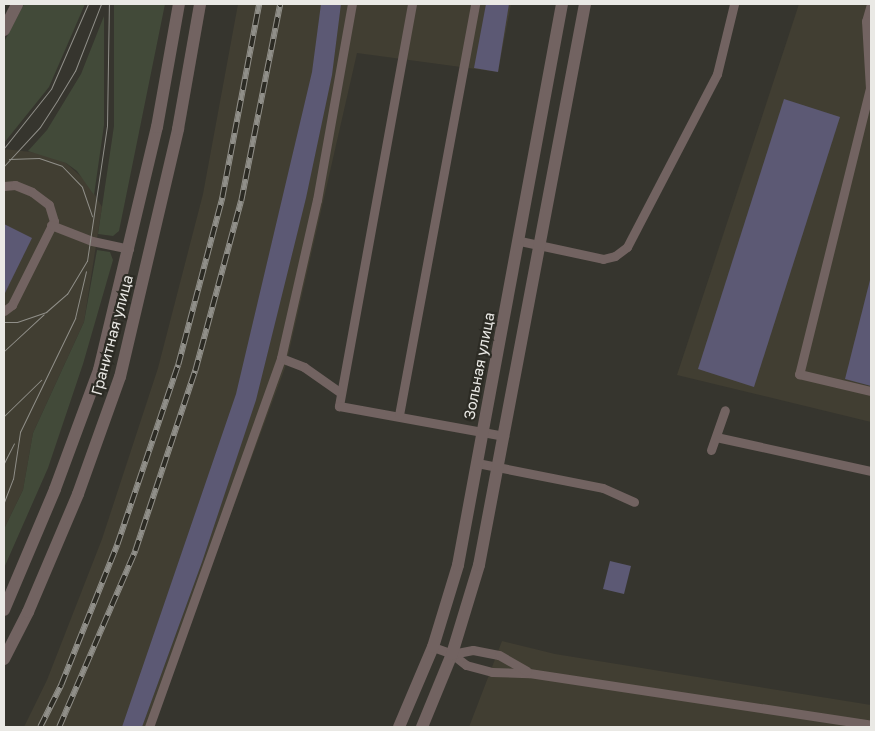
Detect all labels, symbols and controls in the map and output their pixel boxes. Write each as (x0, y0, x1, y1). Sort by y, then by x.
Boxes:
street label: Гранитная улица (87, 273, 137, 397)
street label: Зольная улица (460, 311, 498, 421)

